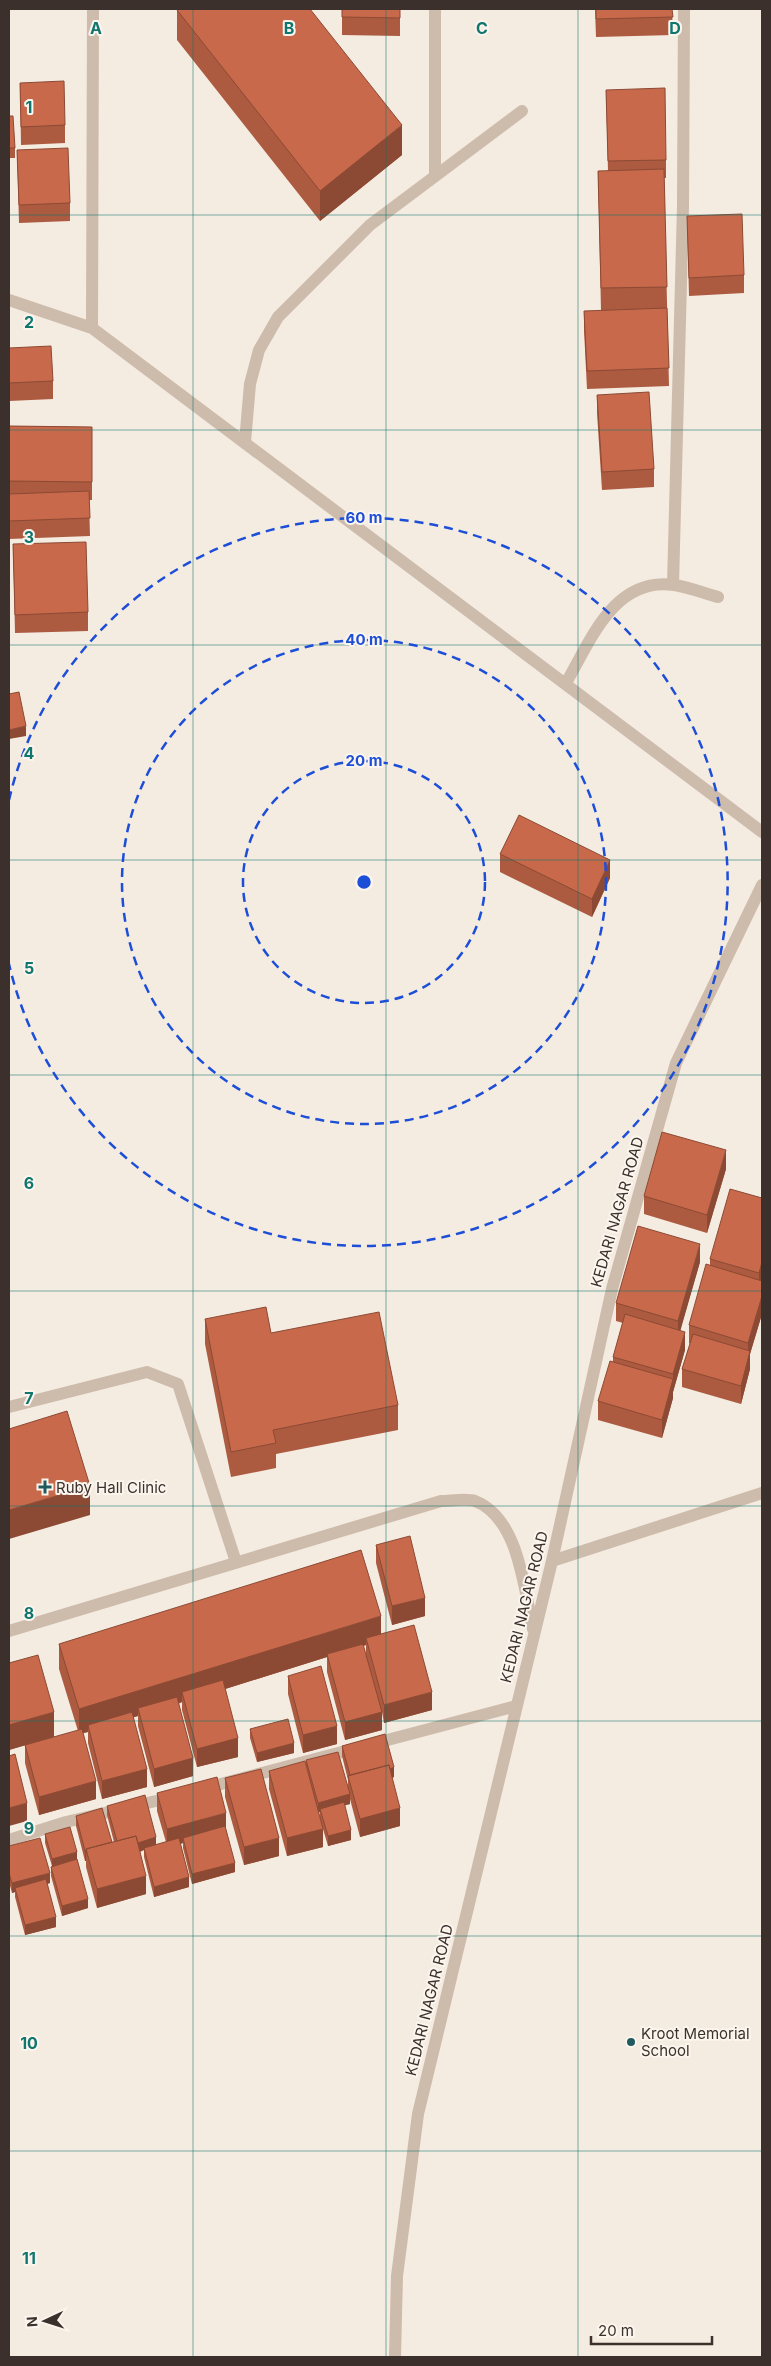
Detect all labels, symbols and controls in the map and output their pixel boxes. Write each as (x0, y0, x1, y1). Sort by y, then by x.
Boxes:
text: A (90, 18, 102, 38)
text: B (284, 18, 294, 38)
text: C (476, 18, 488, 38)
text: D (669, 18, 681, 38)
text: 1 (26, 97, 32, 117)
text: 2 (24, 312, 34, 332)
text: 60 m (345, 508, 383, 527)
text: 3 (24, 527, 34, 547)
text: 40 m (345, 630, 383, 649)
text: 4 (24, 743, 35, 763)
text: 20 m (346, 751, 382, 770)
centre of rings (355, 873, 373, 891)
text: 5 (24, 958, 34, 978)
street label: KEDARI NAGAR ROAD (586, 1135, 648, 1289)
text: 6 (24, 1173, 34, 1193)
text: 7 (24, 1388, 34, 1408)
place label: Ruby Hall Clinic (56, 1478, 166, 1497)
marker: Ruby Hall Clinic (38, 1480, 52, 1494)
street label: KEDARI NAGAR ROAD (496, 1529, 552, 1685)
text: 8 (24, 1603, 34, 1623)
text: 9 (24, 1818, 34, 1838)
street label: KEDARI NAGAR ROAD (401, 1922, 457, 2078)
place label: Kroot Memorial School (641, 2024, 750, 2060)
text: 10 (20, 2033, 38, 2053)
marker: Kroot Memorial School (625, 2036, 637, 2048)
text: 11 (22, 2248, 36, 2268)
north arrow (20, 2296, 70, 2346)
scale bar (591, 2314, 712, 2346)
text: N (23, 2316, 40, 2328)
text: 20 m (598, 2321, 634, 2340)

